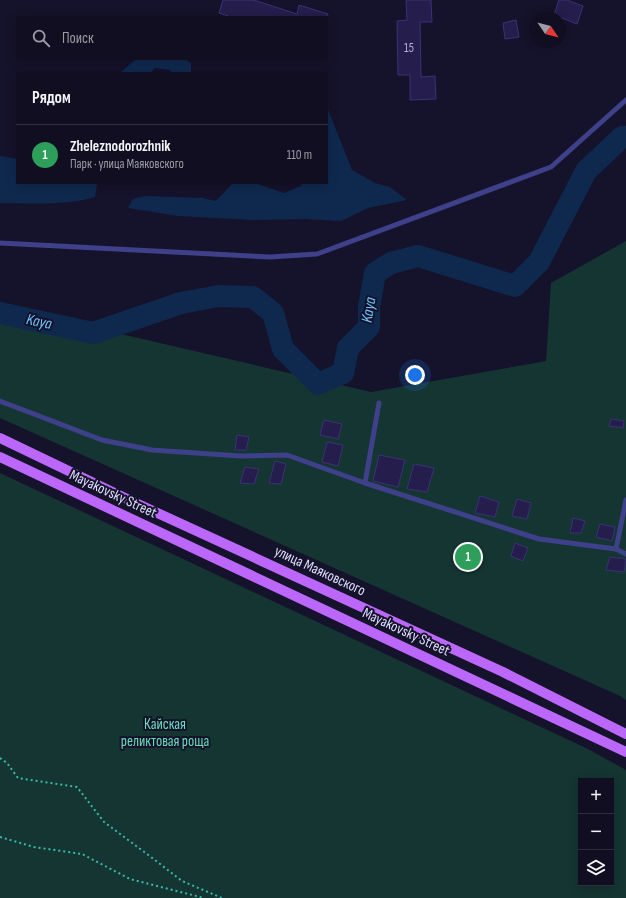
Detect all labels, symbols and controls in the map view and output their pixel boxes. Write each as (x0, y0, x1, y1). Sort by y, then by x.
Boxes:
north arrow (530, 12, 566, 48)
search box (16, 16, 328, 60)
icon: search (30, 27, 52, 49)
text: Поиск (62, 29, 94, 48)
house number: 15 (404, 40, 414, 56)
text: Рядом (32, 88, 71, 108)
text: Zheleznodorozhnik (70, 137, 171, 156)
text: 1 (42, 147, 48, 163)
text: 110 m (287, 147, 312, 163)
text: Парк · улица Маяковского (70, 156, 184, 172)
water label: Kaya (358, 295, 380, 324)
water label: Kaya (24, 310, 54, 334)
your location (405, 365, 425, 385)
street label: Mayakovsky Street (66, 465, 160, 523)
street label: улица Маяковского (271, 542, 369, 600)
pin: 1 (455, 542, 481, 572)
street label: Mayakovsky Street (359, 603, 453, 661)
park label: Кайская реликтовая роща (121, 715, 209, 751)
map controls (578, 778, 614, 886)
button: + (578, 778, 614, 814)
button: − (578, 814, 614, 850)
button: layers (578, 850, 614, 886)

